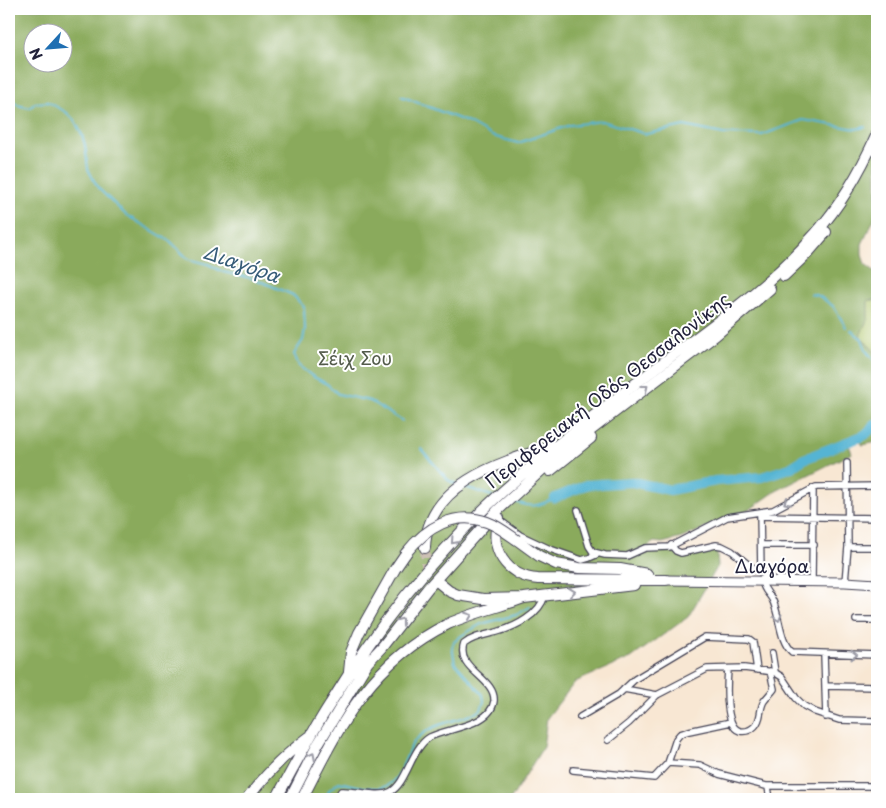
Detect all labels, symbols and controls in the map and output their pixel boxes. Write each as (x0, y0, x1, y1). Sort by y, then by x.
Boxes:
north arrow (22, 22, 72, 72)
text: N (24, 44, 48, 64)
water label: Διαγόρα (200, 237, 285, 289)
street label: Περιφερειακή Οδός Θεσσαλονίκης (479, 286, 735, 494)
park label: Σέιχ Σου (318, 344, 392, 371)
one-way arrow (639, 386, 648, 394)
one-way arrow (784, 496, 793, 506)
one-way arrow (451, 535, 460, 544)
street label: Διαγόρα (735, 552, 809, 579)
one-way arrow (568, 587, 576, 598)
one-way arrow (465, 612, 473, 622)
one-way arrow (772, 613, 782, 622)
one-way arrow (396, 618, 404, 627)
one-way arrow (850, 650, 858, 660)
one-way arrow (306, 752, 316, 761)

